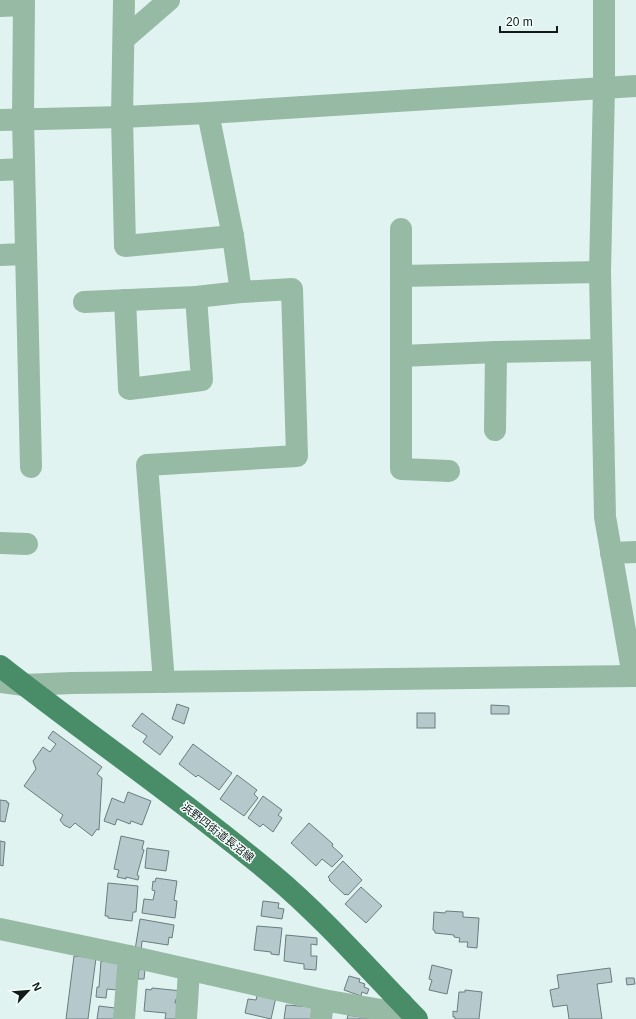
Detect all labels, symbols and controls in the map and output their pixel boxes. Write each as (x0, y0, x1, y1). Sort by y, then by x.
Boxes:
scale bar (500, 8, 557, 34)
text: 20 m (506, 15, 533, 29)
street label: 浜野四街道長沼線 (180, 800, 256, 864)
north arrow (8, 971, 48, 1011)
text: N (30, 980, 44, 993)

